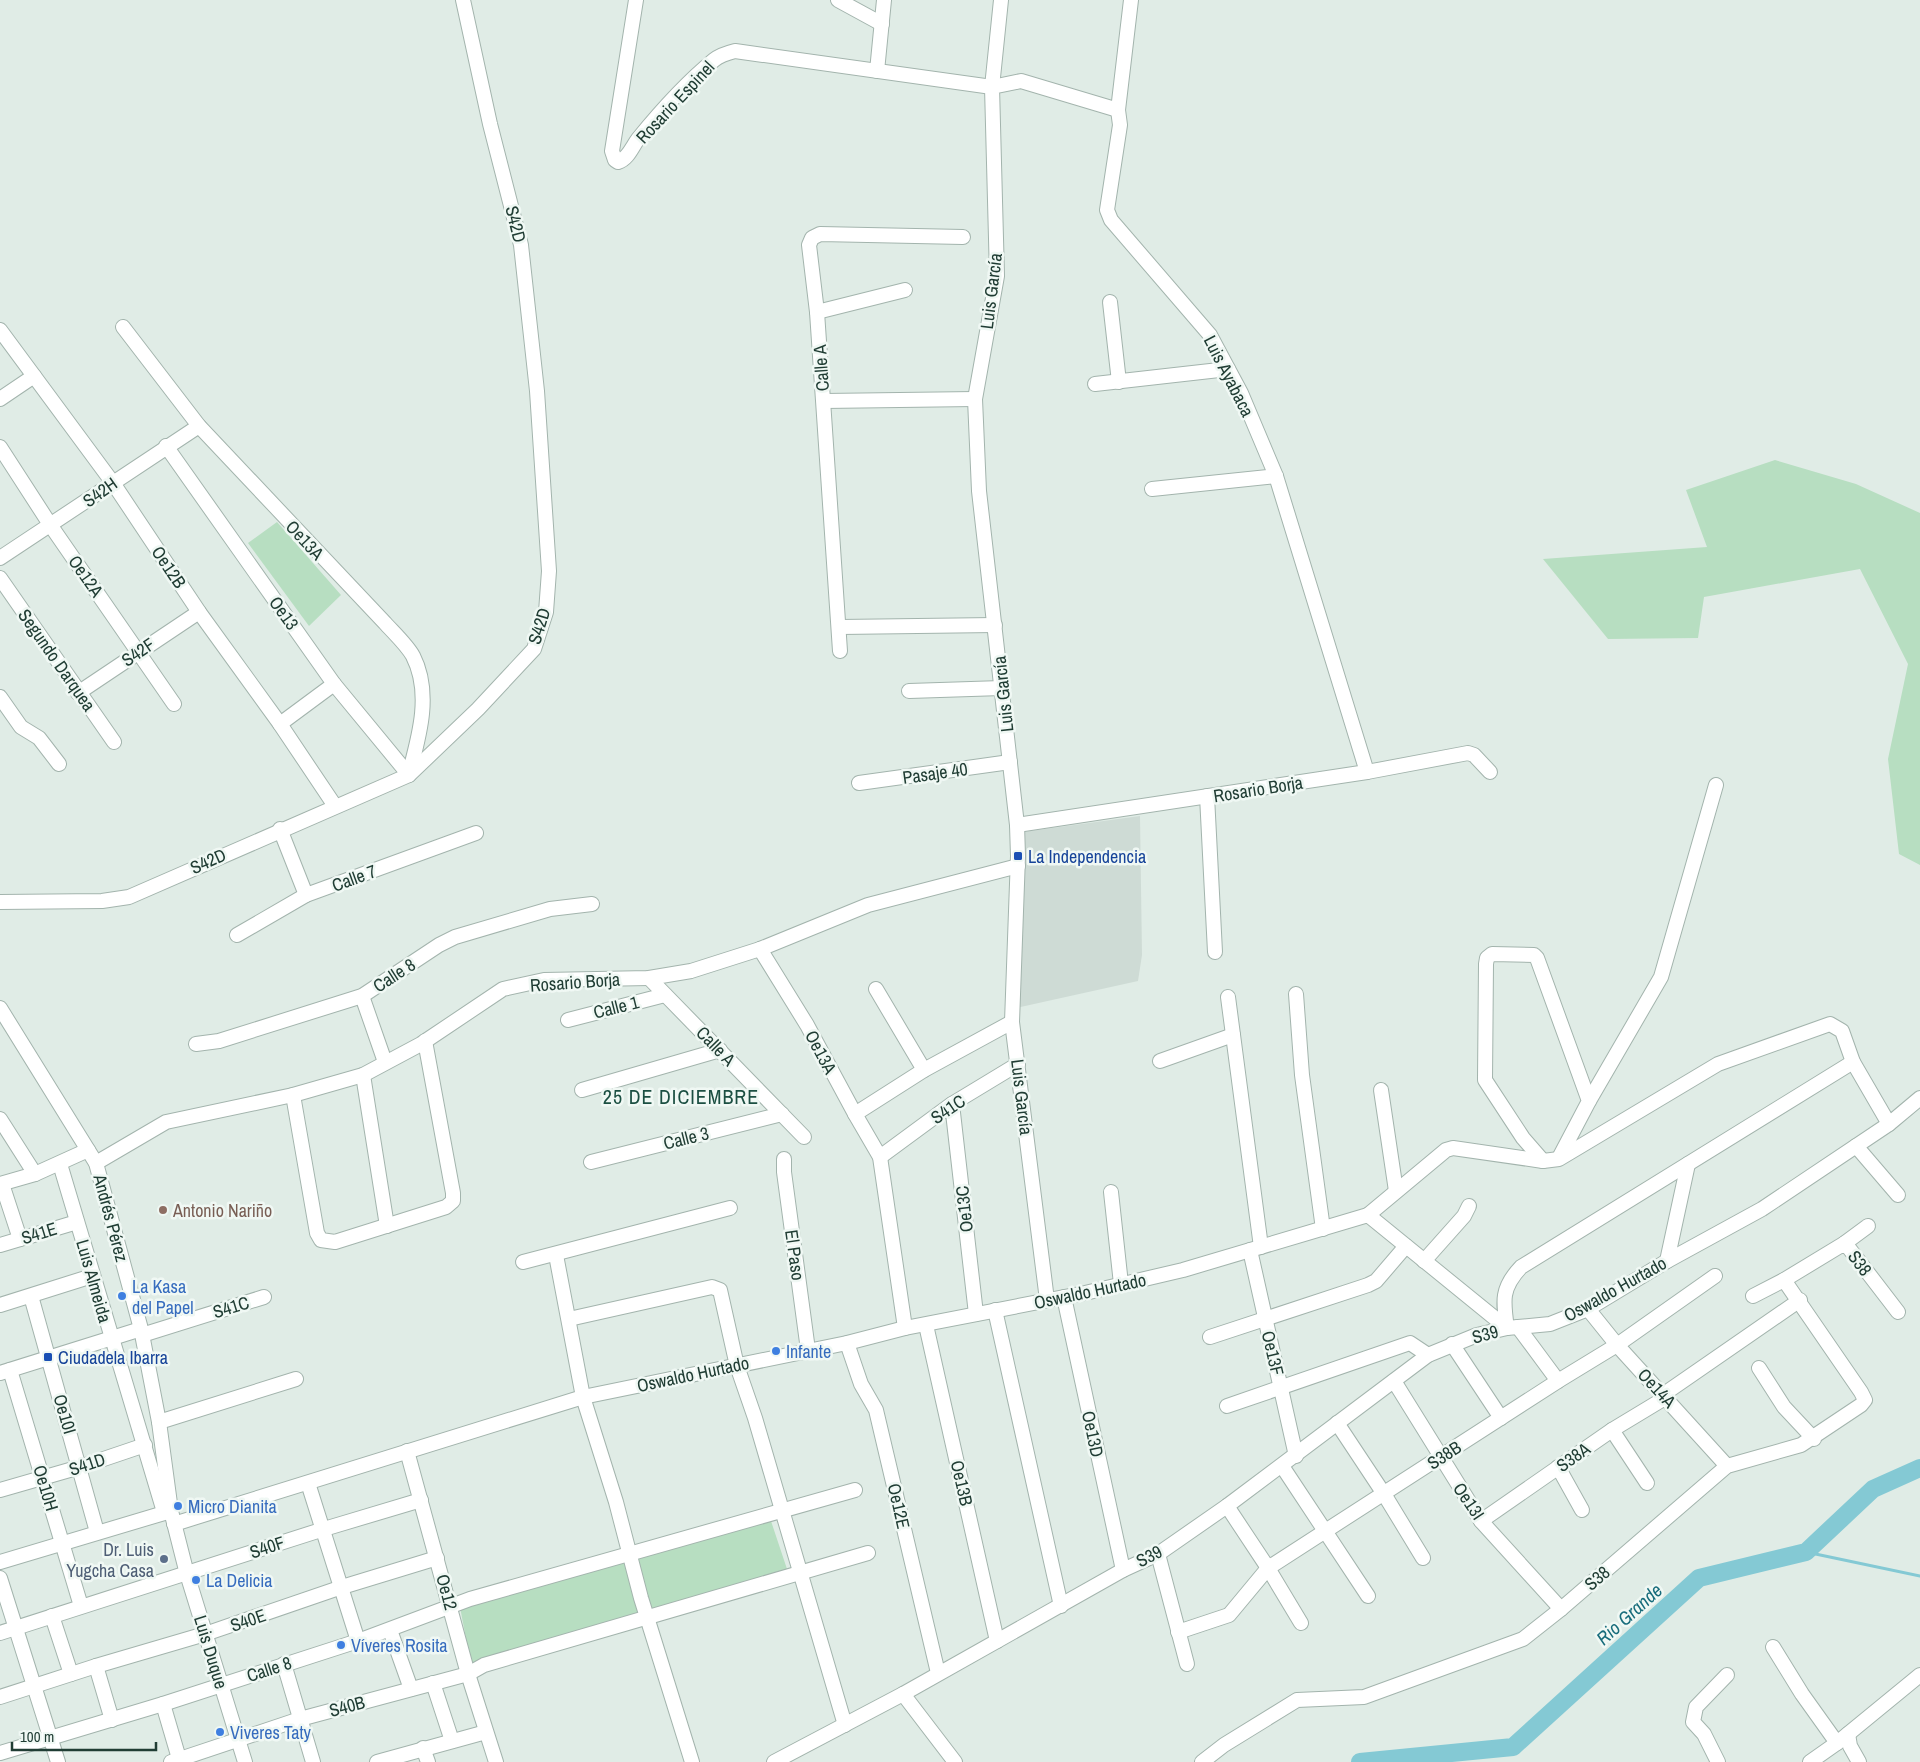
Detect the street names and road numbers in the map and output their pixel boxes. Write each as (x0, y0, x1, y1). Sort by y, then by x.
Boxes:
street label: Rosario Espinel (630, 55, 720, 149)
street label: S42D (499, 203, 533, 245)
street label: Luis García (974, 252, 1008, 330)
street label: Luis Ayabaca (1198, 331, 1260, 421)
street label: Calle A (807, 344, 835, 392)
street label: S42H (78, 471, 122, 513)
street label: Oe13A (280, 515, 330, 565)
street label: Oe12B (146, 541, 192, 593)
street label: Oe12A (63, 550, 110, 602)
street label: Oe13 (263, 591, 305, 635)
street label: Segundo Darquea (12, 604, 102, 716)
street label: S42D (522, 605, 556, 647)
street label: S42F (116, 632, 160, 672)
street label: Luis García (987, 655, 1019, 733)
street label: Pasaje 40 (901, 756, 969, 790)
street label: Rosario Borja (1211, 770, 1305, 808)
street label: S42D (186, 842, 230, 880)
street label: Calle 7 (328, 858, 380, 898)
street label: Calle 8 (368, 952, 420, 998)
street label: Rosario Borja (529, 966, 621, 998)
street label: Calle 1 (591, 989, 642, 1025)
street label: Calle A (691, 1020, 741, 1072)
street label: Oe13A (799, 1026, 843, 1078)
street label: Luis García (1005, 1058, 1039, 1136)
street label: S41C (926, 1088, 970, 1130)
street label: Calle 3 (661, 1120, 711, 1156)
street label: Andrés Pérez (87, 1171, 135, 1264)
street label: Oe13C (949, 1184, 979, 1234)
street label: S41E (18, 1216, 60, 1250)
street label: El Paso (779, 1228, 811, 1282)
street label: Luis Almeida (70, 1237, 118, 1325)
street label: S38 (1842, 1245, 1878, 1281)
street label: Oswaldo Hurtado (1559, 1250, 1671, 1328)
street label: Oswaldo Hurtado (1032, 1267, 1148, 1315)
street label: S41C (210, 1290, 252, 1324)
street label: S39 (1469, 1319, 1501, 1349)
street label: Oe13F (1256, 1328, 1290, 1378)
street label: Oswaldo Hurtado (635, 1350, 751, 1398)
street label: Oe14A (1632, 1363, 1682, 1413)
street label: Oe10I (47, 1391, 83, 1437)
street label: Oe13D (1076, 1409, 1110, 1459)
street label: S38B (1422, 1435, 1466, 1475)
street label: S38A (1551, 1436, 1595, 1478)
street label: S41D (66, 1446, 108, 1482)
street label: Oe13B (945, 1458, 979, 1508)
street label: Oe10H (27, 1462, 65, 1514)
street label: Oe13I (1447, 1477, 1491, 1525)
street label: Oe12E (882, 1481, 916, 1531)
street label: S40F (246, 1530, 288, 1564)
street label: S39 (1132, 1539, 1166, 1573)
street label: S38 (1579, 1560, 1615, 1596)
street label: Oe12 (430, 1571, 464, 1613)
street label: S40E (227, 1602, 269, 1638)
street label: Luis Duque (188, 1612, 234, 1692)
street label: Calle 8 (243, 1650, 295, 1688)
street label: S40B (326, 1689, 368, 1723)

